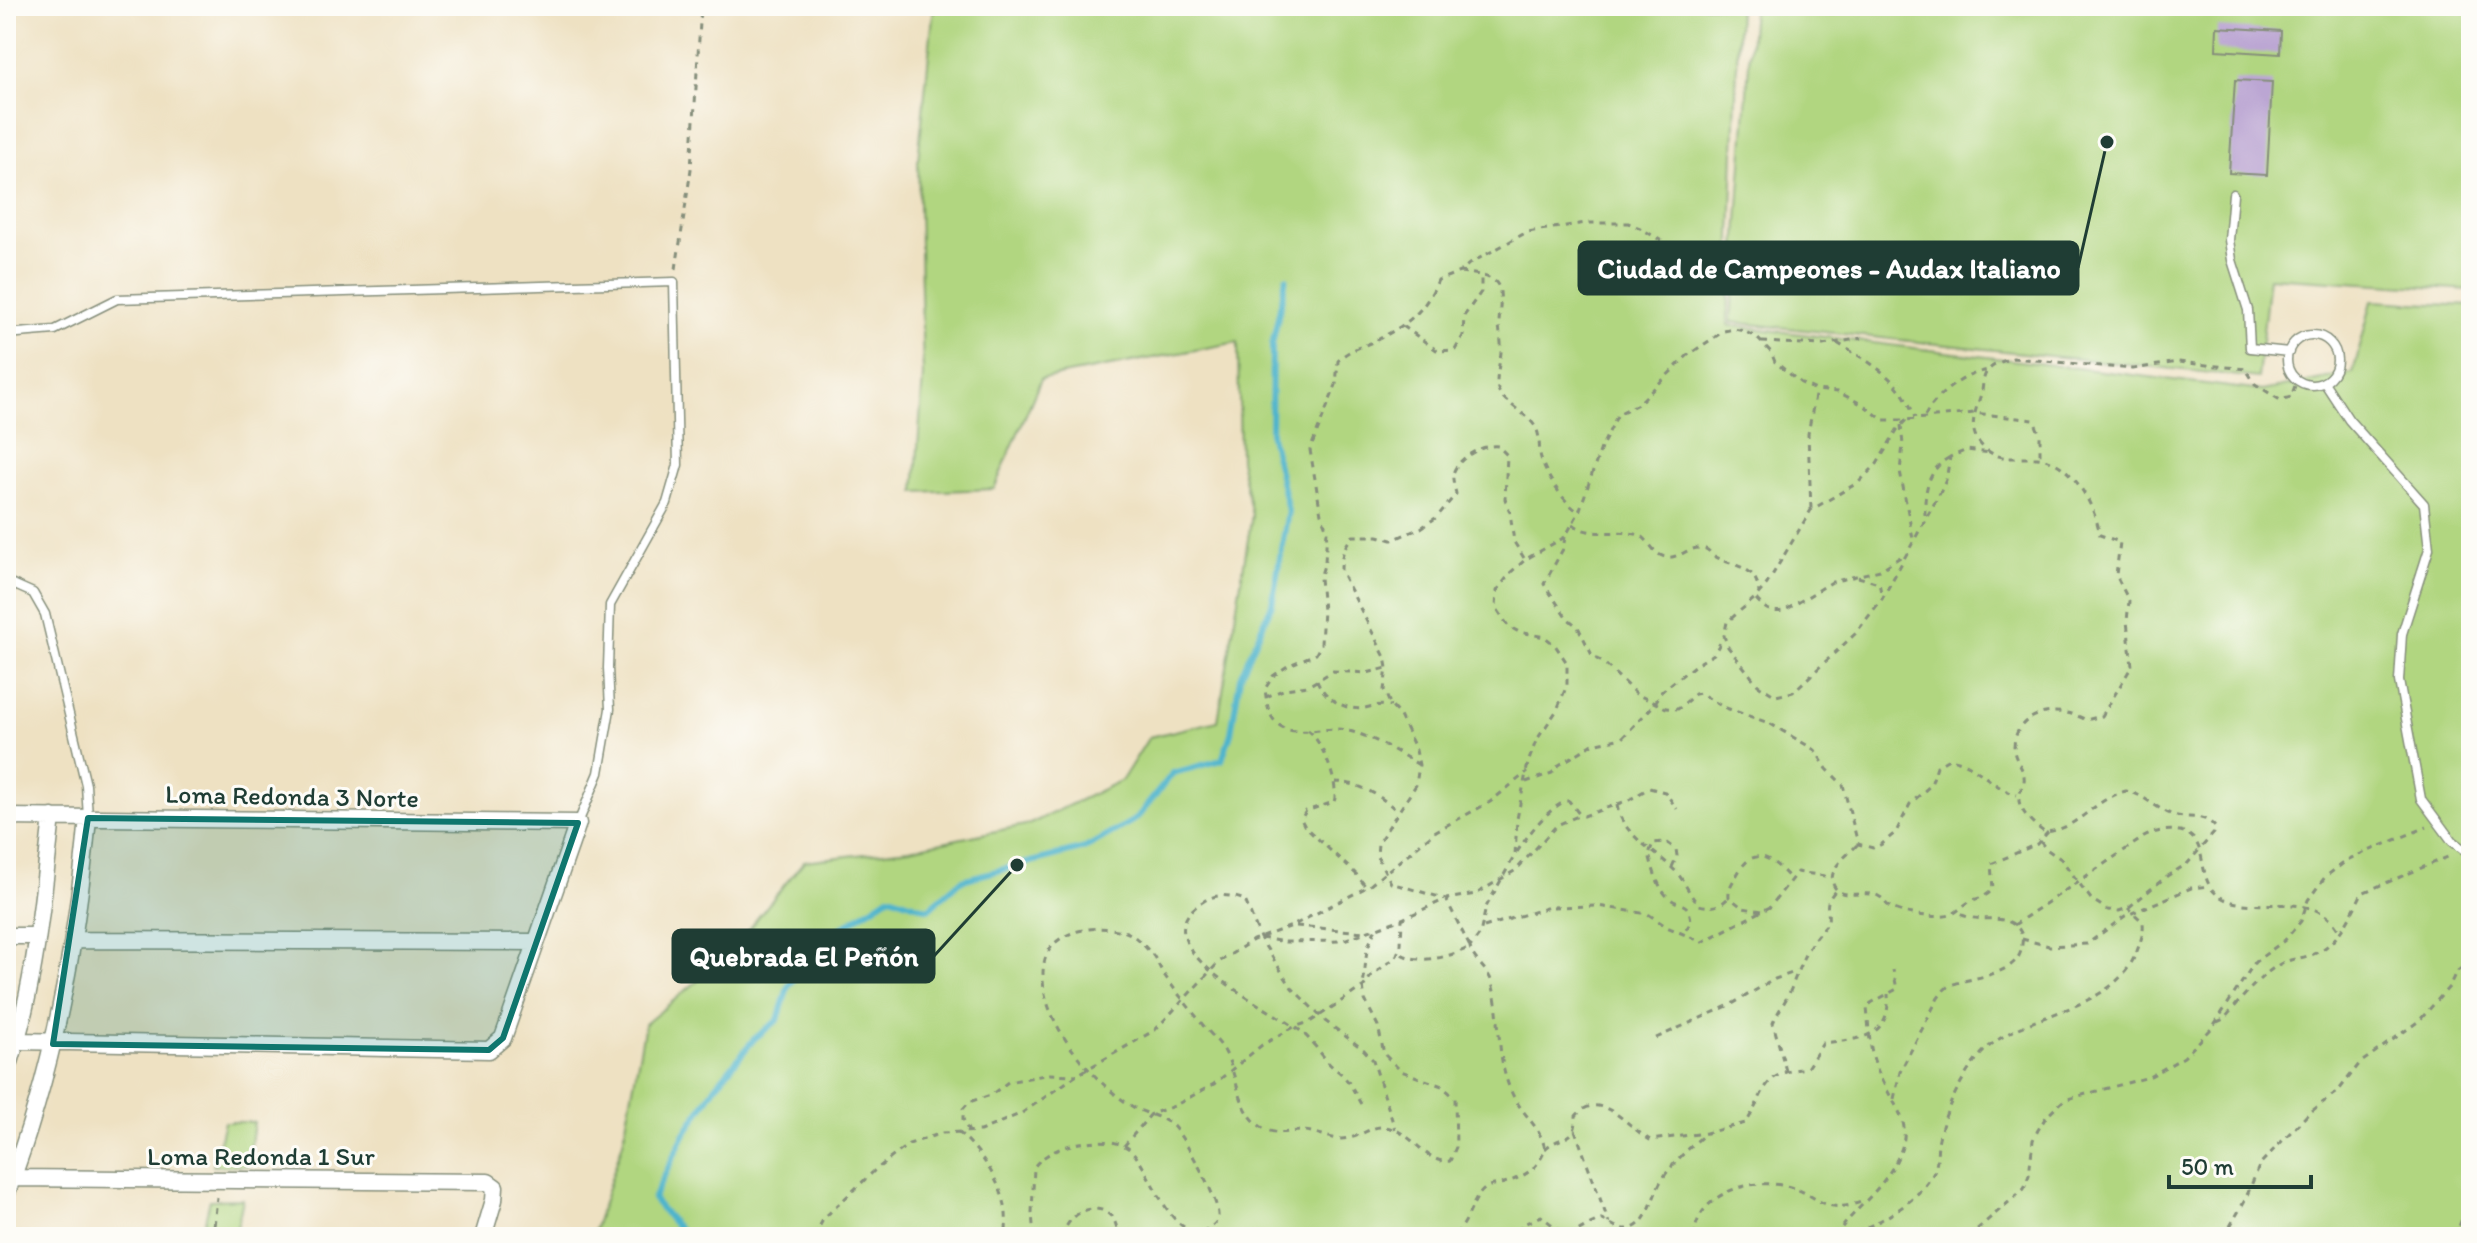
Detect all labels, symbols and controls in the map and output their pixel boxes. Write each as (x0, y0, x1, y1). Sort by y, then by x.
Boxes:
callout: Ciudad de Campeones - Audax Italiano (1579, 242, 2078, 294)
text: Ciudad de Campeones - Audax Italiano (1597, 251, 2061, 285)
street label: Loma Redonda 3 Norte (165, 778, 419, 814)
callout: Quebrada El Peñón (673, 930, 934, 982)
text: Quebrada El Peñón (690, 939, 919, 973)
scale bar (2169, 1139, 2311, 1189)
street label: Loma Redonda 1 Sur (147, 1140, 376, 1172)
text: 50 m (2181, 1152, 2234, 1181)

